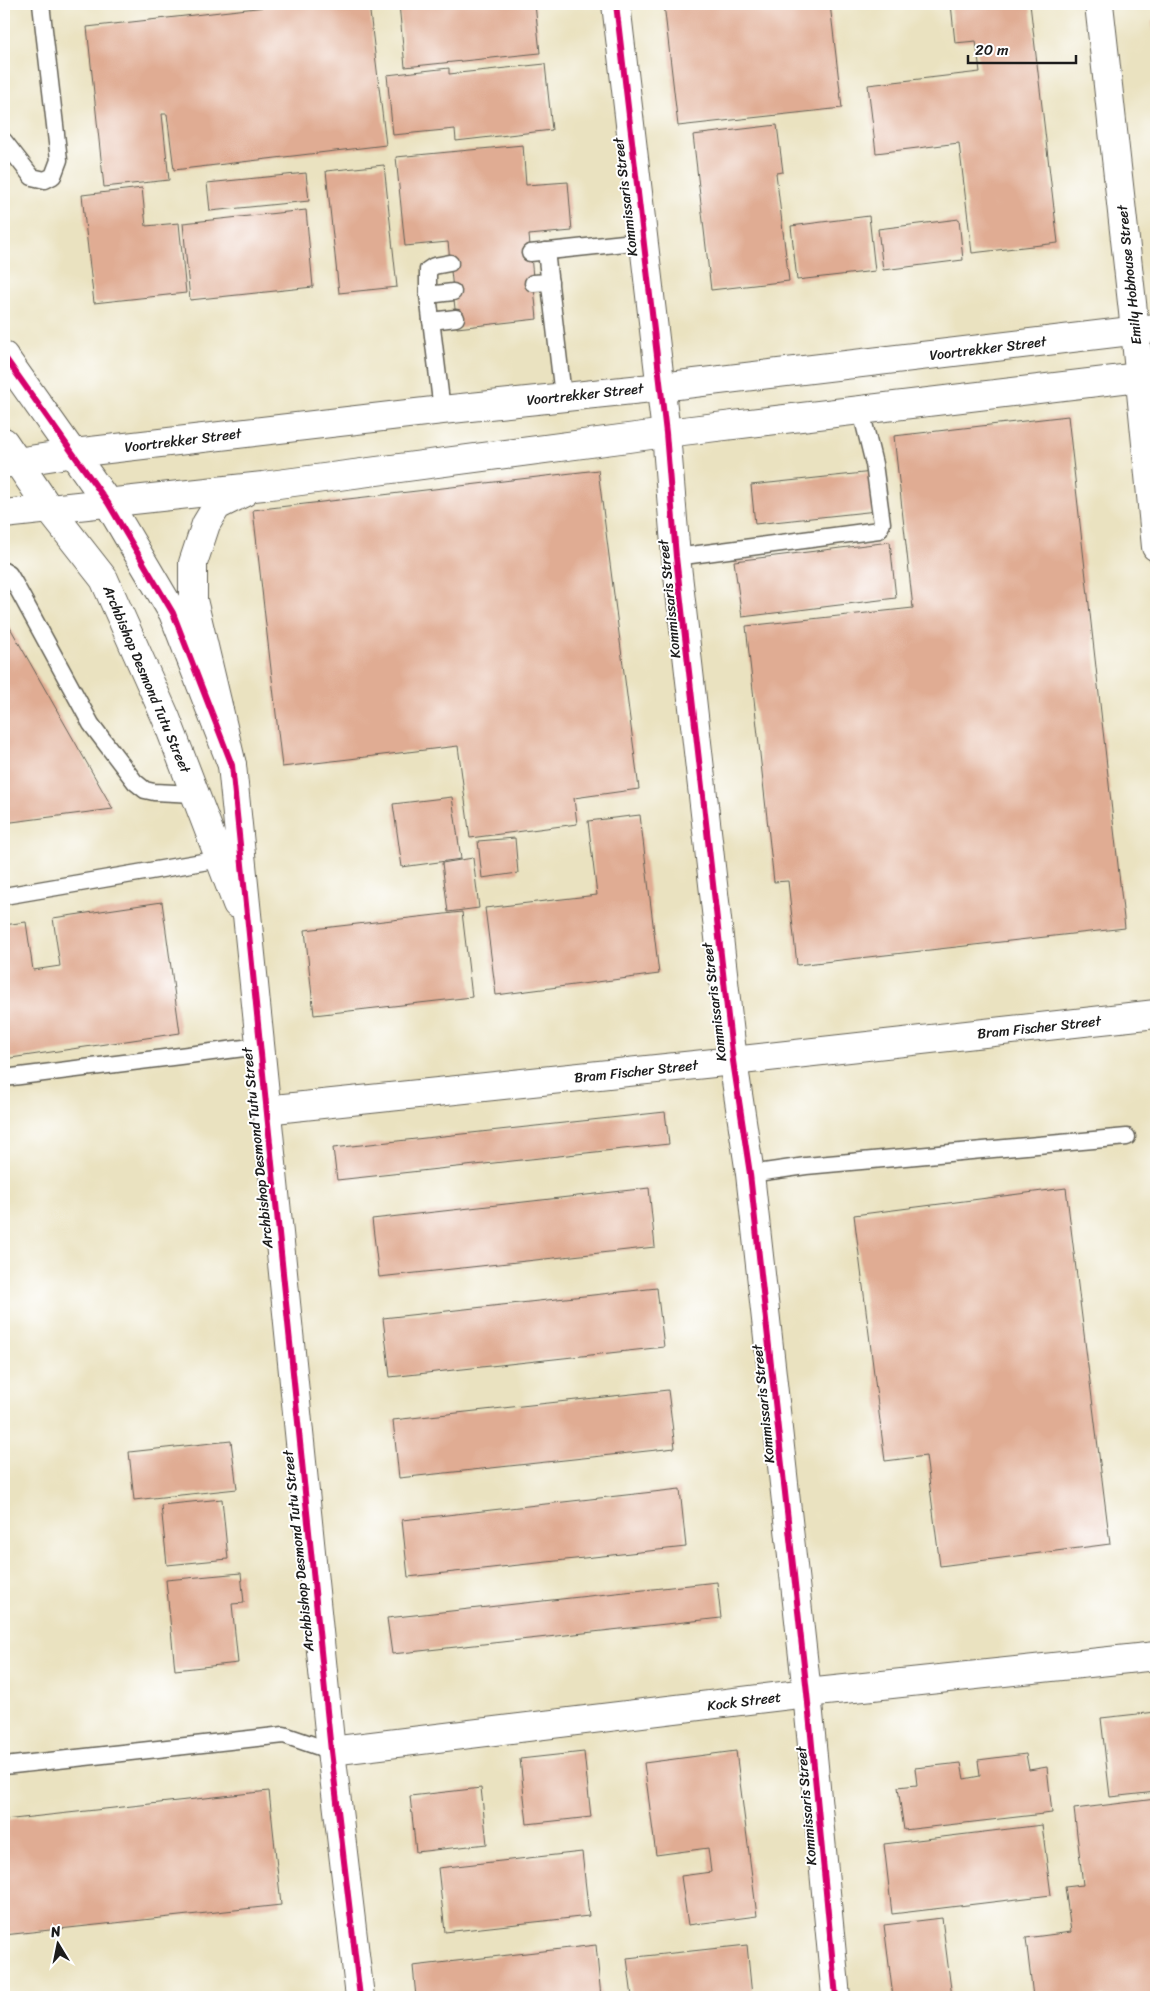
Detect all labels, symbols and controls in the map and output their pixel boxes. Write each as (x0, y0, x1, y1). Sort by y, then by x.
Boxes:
scale bar (968, 32, 1075, 64)
text: 20 m (975, 37, 1009, 63)
street label: Kommissaris Street (606, 135, 645, 258)
street label: Emily Hobhouse Street (1110, 202, 1149, 346)
street label: Voortrekker Street (928, 329, 1049, 368)
street label: Voortrekker Street (525, 376, 646, 413)
street label: Voortrekker Street (123, 421, 244, 460)
street label: Kommissaris Street (651, 537, 688, 660)
street label: Archbishop Desmond Tutu Street (95, 580, 198, 778)
street label: Kommissaris Street (695, 940, 734, 1063)
street label: Bram Fischer Street (976, 1008, 1104, 1046)
street label: Archbishop Desmond Tutu Street (234, 1045, 281, 1251)
street label: Bram Fischer Street (573, 1052, 701, 1090)
street label: Kommissaris Street (745, 1342, 782, 1465)
street label: Archbishop Desmond Tutu Street (275, 1448, 322, 1654)
street label: Kock Street (706, 1685, 782, 1718)
street label: Kommissaris Street (789, 1744, 824, 1867)
north arrow (32, 1918, 82, 1968)
text: N (48, 1918, 63, 1945)

